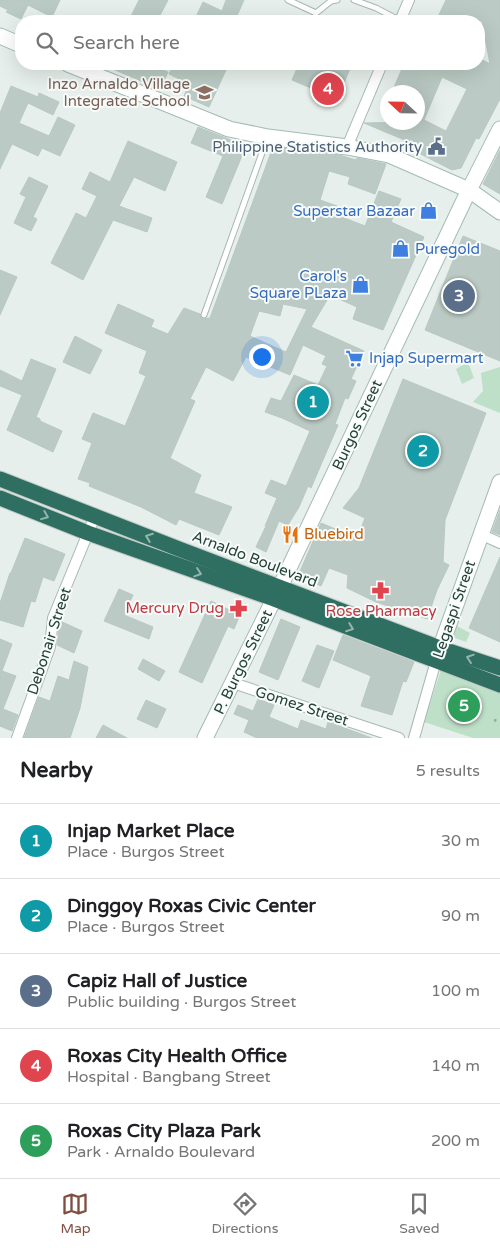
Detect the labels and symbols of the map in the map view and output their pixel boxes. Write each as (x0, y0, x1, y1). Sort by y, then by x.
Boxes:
pin: 4 (312, 70, 344, 108)
place label: Inzo Arnaldo Village Integrated School (48, 75, 190, 110)
school or university icon: Inzo Arnaldo Village Integrated School (194, 83, 214, 103)
north arrow (380, 85, 425, 130)
public building icon: Philippine Statistics Authority (426, 137, 446, 157)
place label: Philippine Statistics Authority (212, 138, 422, 156)
shop icon: Superstar Bazaar (419, 201, 439, 221)
place label: Superstar Bazaar (293, 202, 415, 220)
shop icon: Puregold (391, 239, 411, 259)
place label: Puregold (415, 240, 480, 258)
place label: Carol's Square PLaza (250, 267, 347, 302)
shop icon: Carol's Square PLaza (351, 275, 371, 295)
pin: 3 (443, 277, 475, 315)
your location (249, 344, 275, 370)
supermarket icon: Injap Supermart (345, 348, 365, 368)
place label: Injap Supermart (369, 349, 484, 367)
street label: Burgos Street (328, 377, 386, 473)
pin: 1 (297, 383, 329, 421)
pin: 2 (407, 432, 439, 470)
one-way arrow (40, 510, 49, 520)
restaurant icon: Bluebird (280, 524, 300, 544)
place label: Bluebird (304, 525, 364, 543)
street label: Arnaldo Boulevard (190, 527, 320, 591)
one-way arrow (145, 533, 154, 544)
street label: Legaspi Street (429, 558, 479, 660)
one-way arrow (193, 567, 201, 577)
pharmacy icon: Rose Pharmacy (371, 580, 391, 600)
street label: Debonair Street (23, 585, 75, 697)
pharmacy icon: Mercury Drug (228, 598, 248, 618)
place label: Mercury Drug (125, 599, 224, 617)
place label: Rose Pharmacy (326, 602, 436, 620)
street label: P. Burgos Street (210, 606, 276, 717)
one-way arrow (345, 622, 354, 633)
one-way arrow (466, 654, 475, 664)
street label: Gomez Street (253, 682, 351, 730)
pin: 5 (448, 687, 480, 725)

